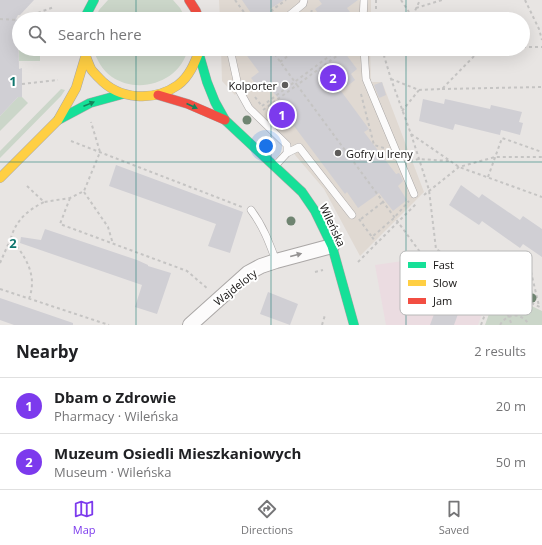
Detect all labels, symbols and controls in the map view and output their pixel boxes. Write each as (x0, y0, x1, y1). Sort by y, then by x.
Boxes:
search box (12, 12, 530, 56)
icon: search (26, 23, 48, 45)
text: Search here (58, 24, 142, 44)
pin: 2 (320, 63, 346, 93)
text: 1 (9, 72, 17, 90)
place label: Kolporter (228, 78, 277, 93)
marker: Kolporter (280, 80, 290, 90)
pin: 1 (269, 100, 295, 130)
one-way arrow (84, 101, 96, 107)
one-way arrow (187, 103, 198, 109)
your location (256, 136, 276, 156)
place label: Gofry u Ireny (346, 146, 413, 161)
marker: Gofry u Ireny (333, 148, 343, 158)
street label: Wileńska (317, 201, 349, 249)
text: 2 (9, 234, 17, 252)
legend (400, 251, 532, 315)
one-way arrow (290, 252, 302, 258)
text: Fast (433, 257, 454, 272)
street label: Wajdeloty (210, 265, 260, 309)
text: Slow (433, 275, 457, 290)
text: Jam (432, 293, 452, 308)
text: Nearby (16, 340, 78, 363)
text: 2 results (474, 342, 526, 360)
text: Dbam o Zdrowie (54, 387, 176, 407)
text: 1 (25, 397, 33, 415)
text: 20 m (496, 397, 526, 415)
text: Pharmacy · Wileńska (54, 407, 179, 425)
text: Muzeum Osiedli Mieszkaniowych (54, 443, 301, 463)
text: 2 (25, 453, 33, 471)
text: 50 m (496, 453, 526, 471)
text: Museum · Wileńska (54, 463, 171, 481)
tab: Map (73, 498, 96, 537)
tab: Directions (241, 498, 293, 537)
tab: Saved (439, 498, 469, 537)

